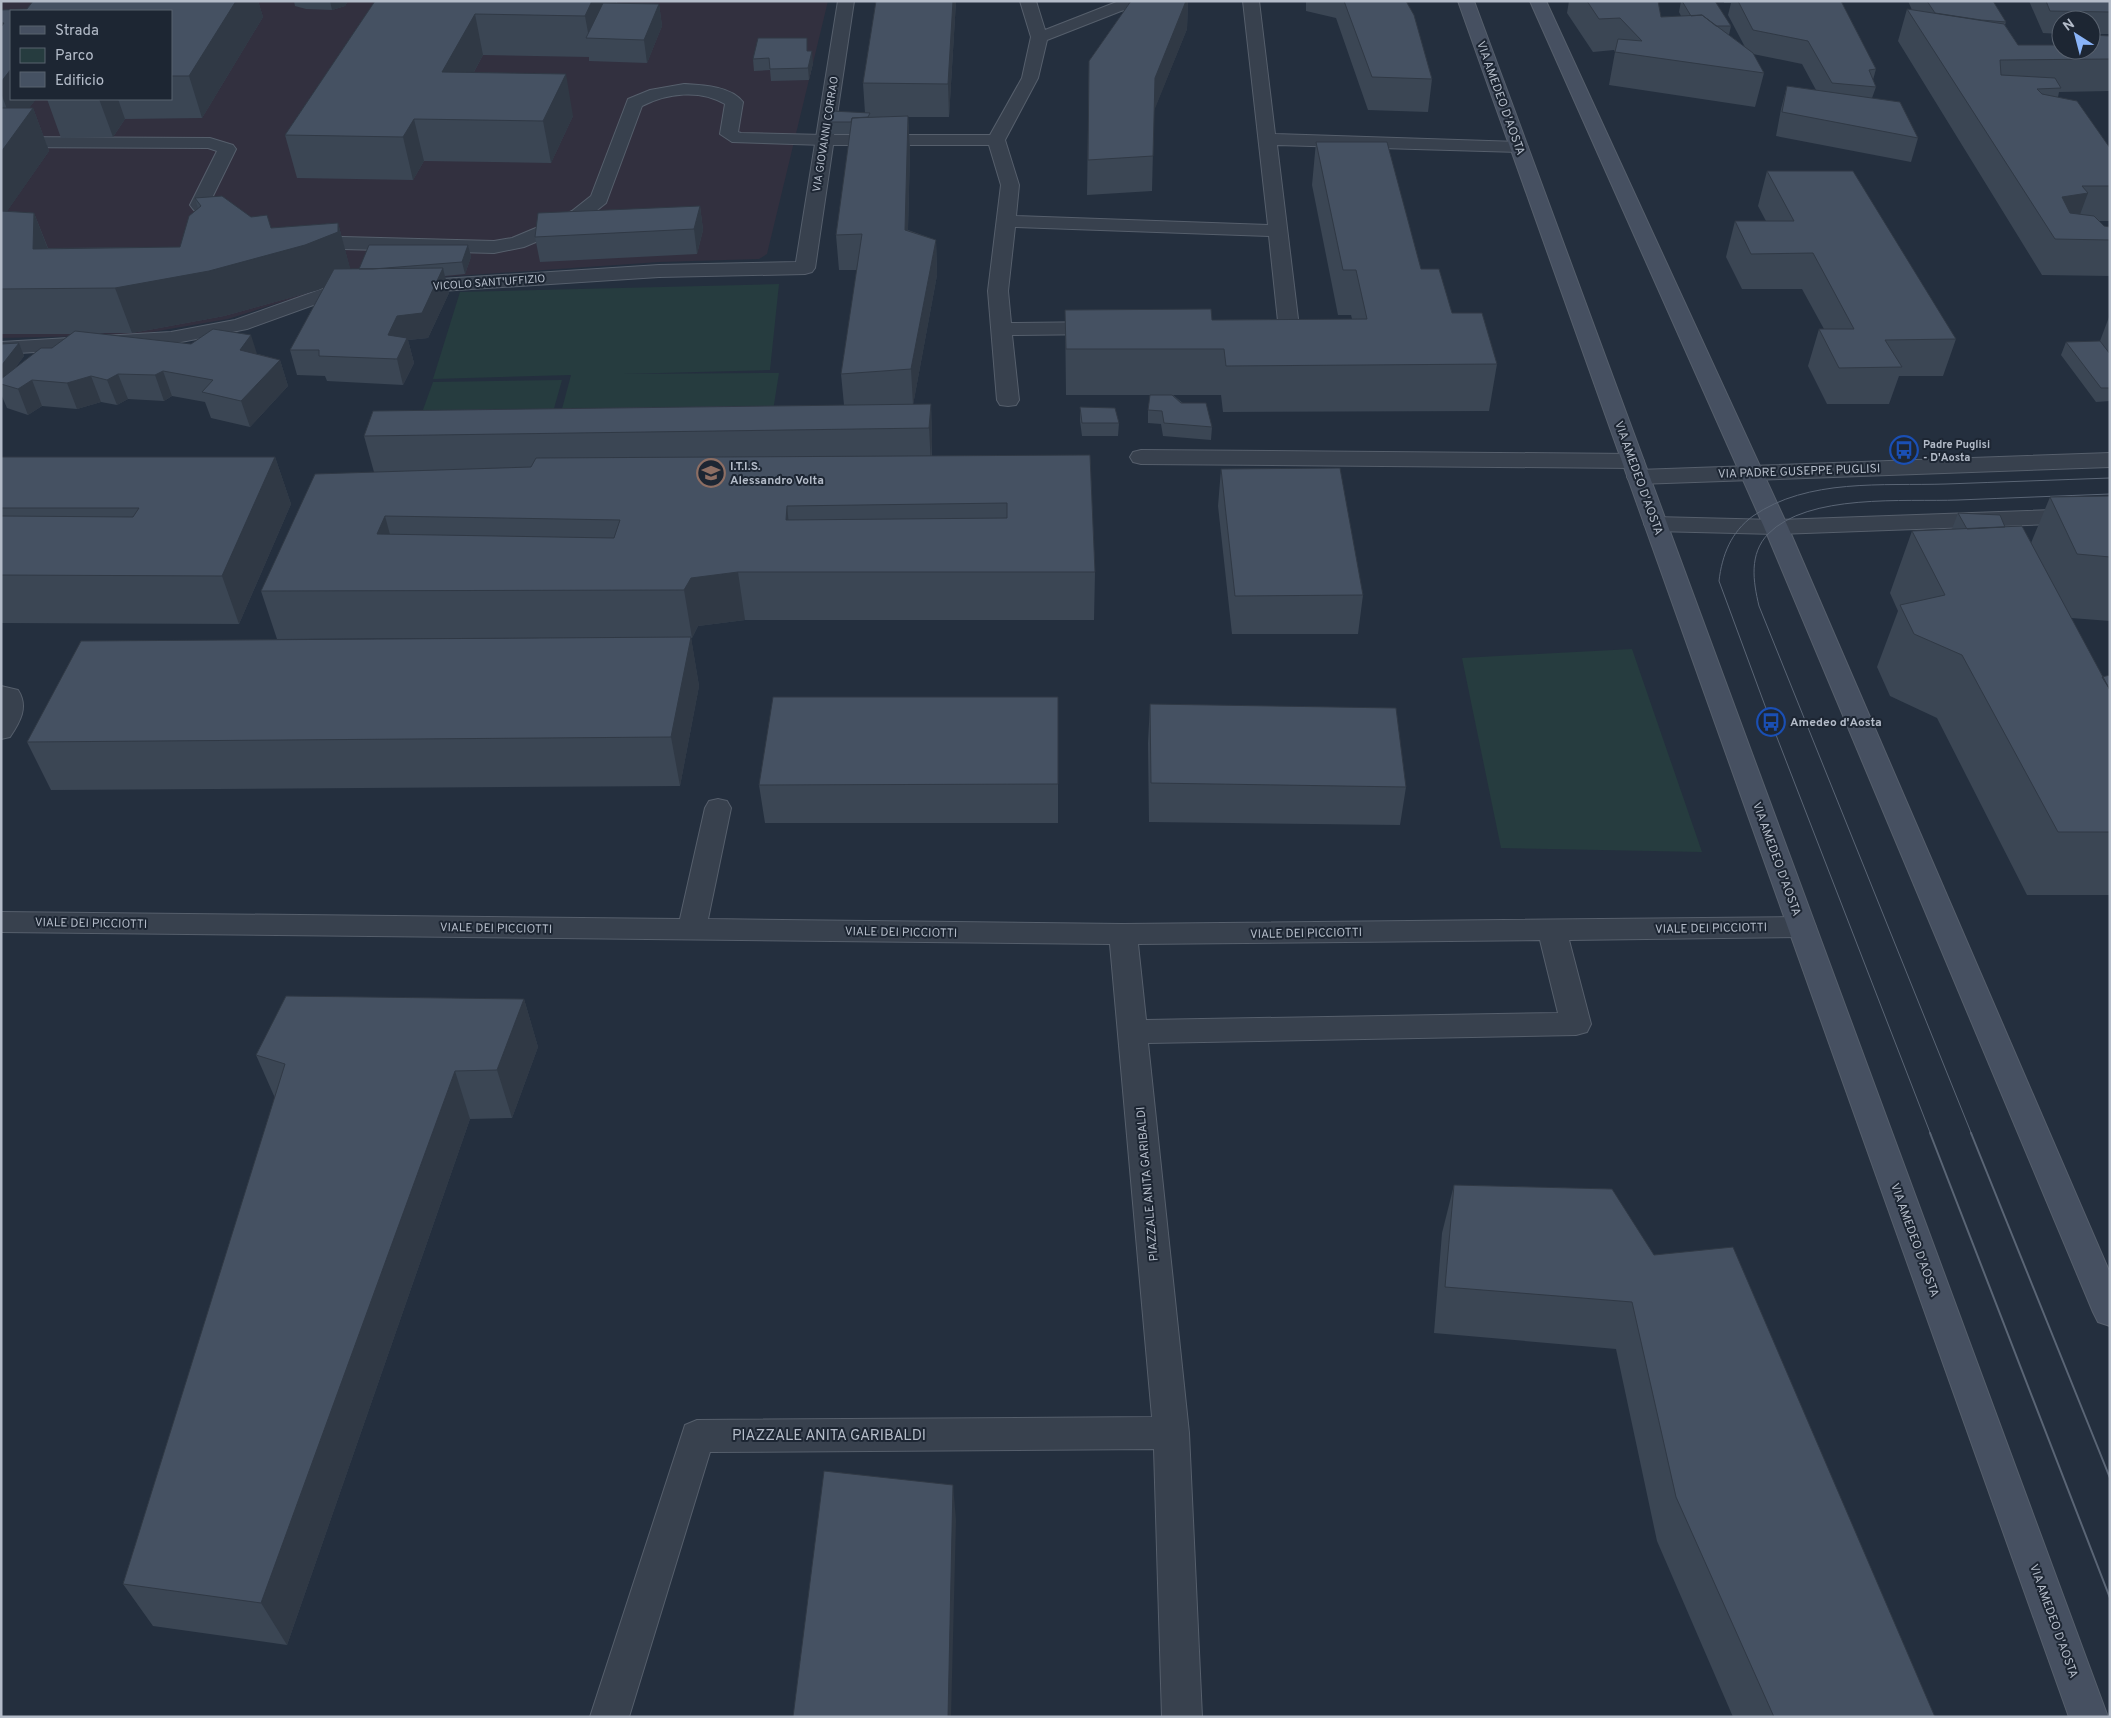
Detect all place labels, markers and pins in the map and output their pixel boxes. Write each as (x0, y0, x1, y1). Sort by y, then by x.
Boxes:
bus stop icon: Padre Puglisi - D'Aosta (1889, 435, 1919, 465)
place label: Padre Puglisi - D'Aosta (1923, 438, 1990, 465)
school or university icon: I.T.I.S. Alessandro Volta (696, 458, 726, 488)
place label: I.T.I.S. Alessandro Volta (730, 459, 824, 489)
bus stop icon: Amedeo d'Aosta (1756, 707, 1786, 737)
place label: Amedeo d'Aosta (1790, 715, 1882, 731)

